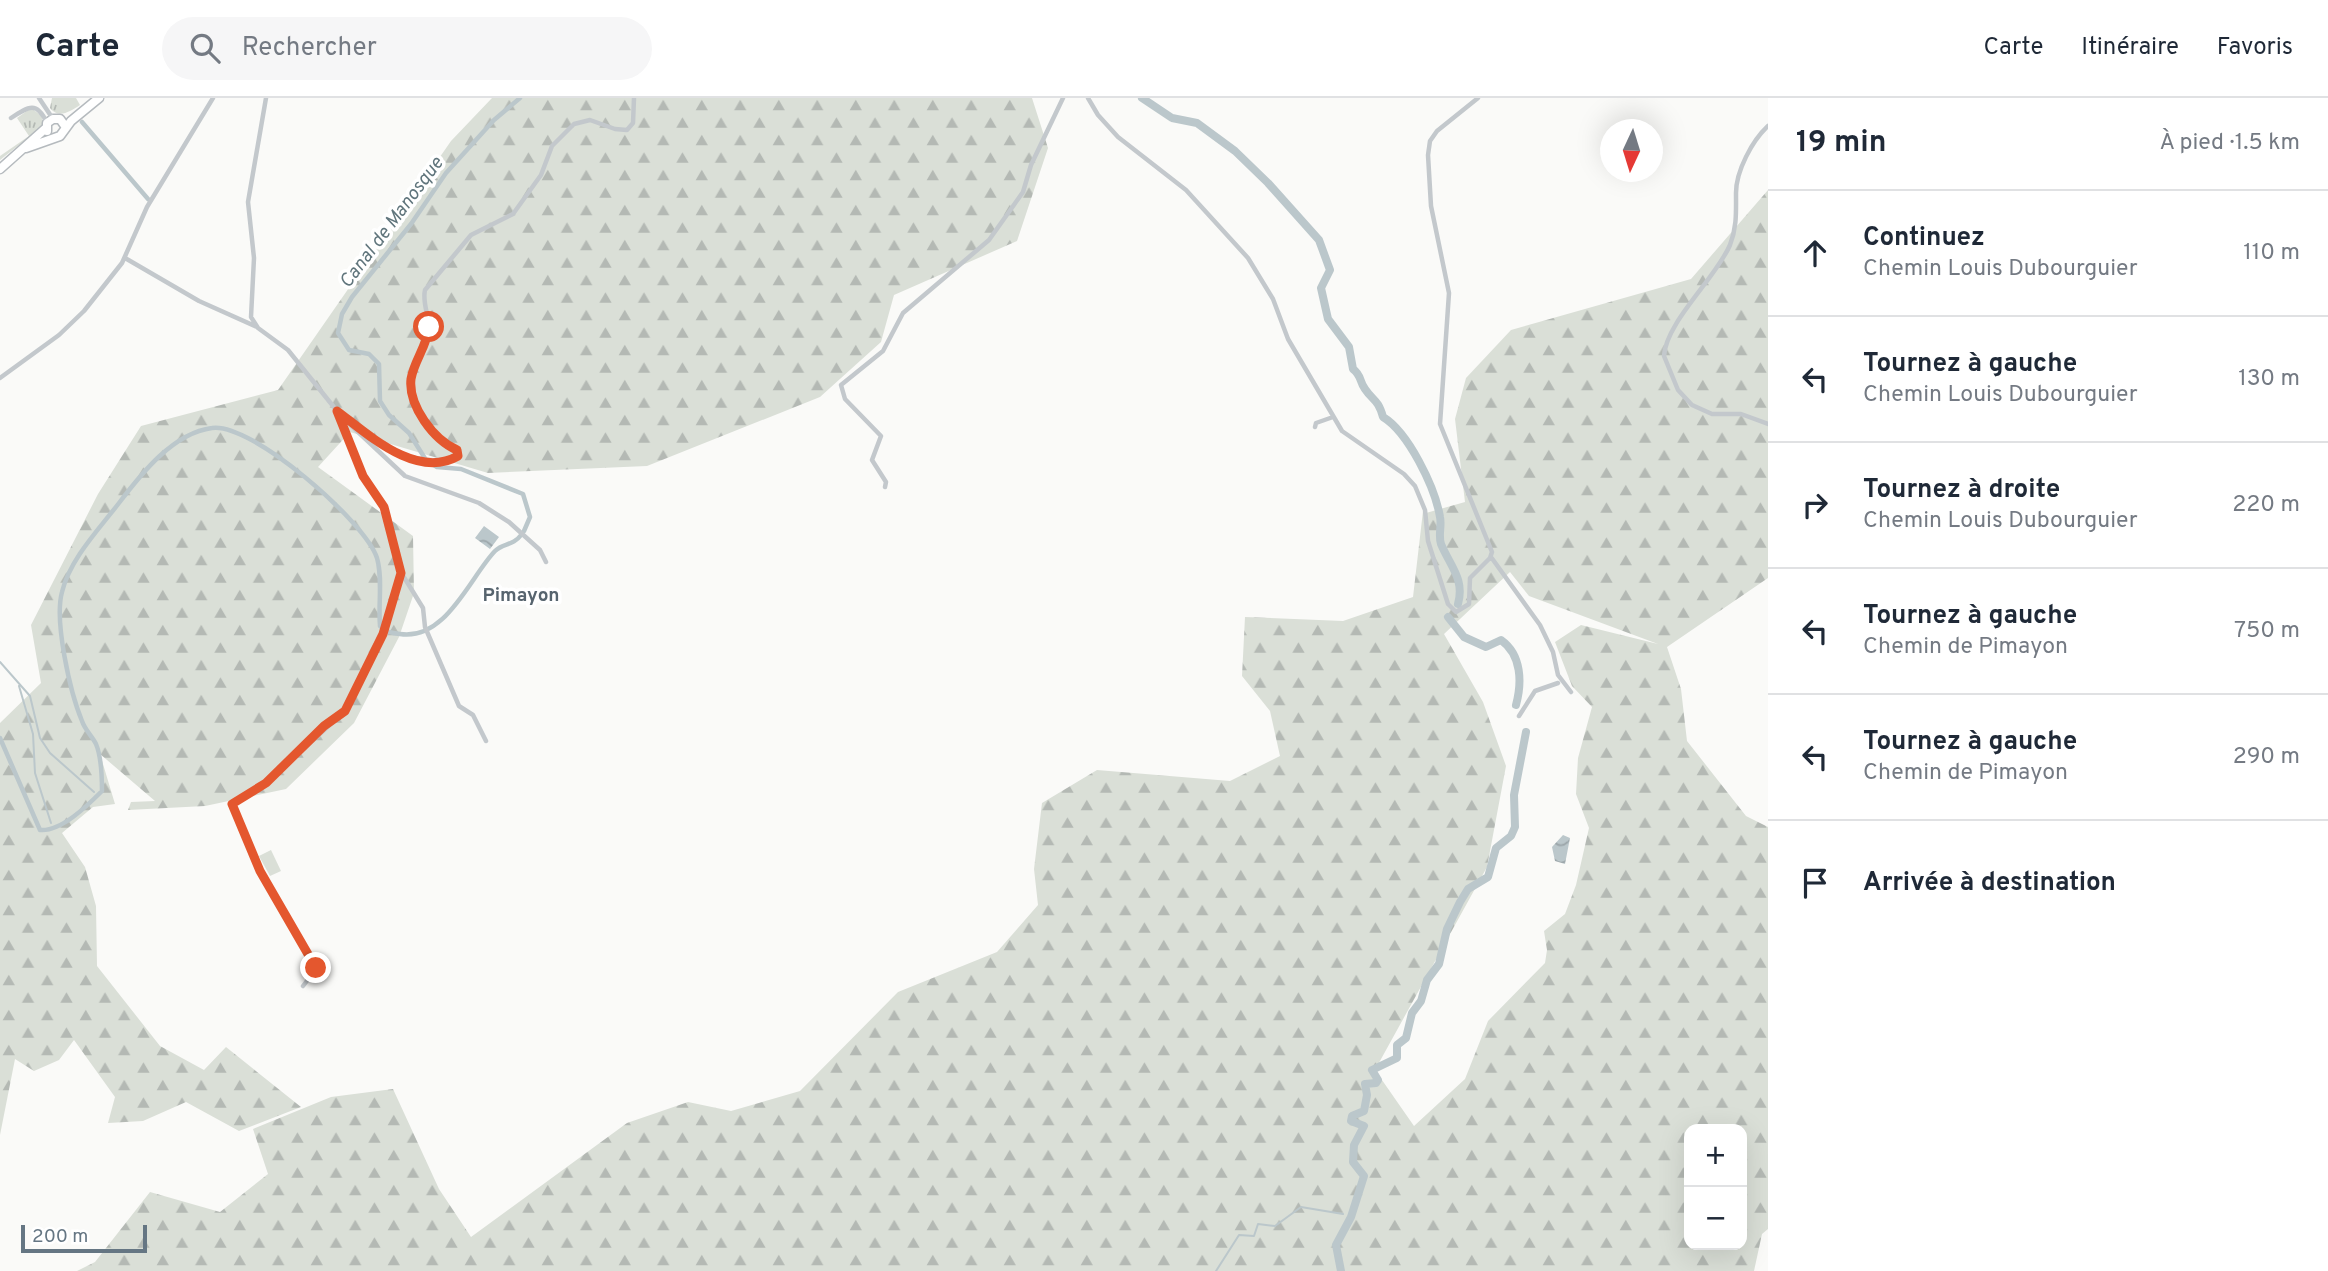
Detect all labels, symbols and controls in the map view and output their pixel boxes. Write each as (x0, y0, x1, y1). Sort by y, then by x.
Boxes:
search box (162, 17, 652, 80)
text: Carte (35, 27, 120, 69)
icon: search (186, 29, 224, 67)
text: Rechercher (242, 32, 377, 65)
text: Carte (1983, 33, 2043, 63)
text: Itinéraire (2081, 33, 2179, 63)
text: Favoris (2217, 33, 2293, 63)
north arrow (1600, 119, 1663, 182)
text: 19 min (1796, 125, 1886, 162)
text: À pied · 1.5 km (2159, 129, 2300, 158)
water label: Canal de Manosque (335, 152, 449, 294)
text: Continuez (1863, 222, 1985, 255)
icon: ahead (1796, 234, 1834, 272)
text: 110 m (2243, 239, 2300, 268)
text: Chemin Louis Dubourguier (1863, 255, 2138, 284)
route start (413, 311, 444, 342)
text: Tournez à gauche (1863, 348, 2077, 381)
icon: left (1796, 360, 1834, 398)
text: 130 m (2238, 365, 2300, 394)
text: Chemin Louis Dubourguier (1863, 381, 2138, 410)
text: Tournez à droite (1863, 474, 2060, 507)
icon: right (1796, 486, 1834, 524)
text: 220 m (2232, 491, 2300, 520)
text: Chemin Louis Dubourguier (1863, 507, 2138, 536)
district label: Pimayon (483, 584, 560, 608)
text: Tournez à gauche (1863, 600, 2077, 633)
icon: left (1796, 612, 1834, 650)
text: 750 m (2234, 617, 2300, 646)
text: Chemin de Pimayon (1863, 633, 2068, 662)
text: Tournez à gauche (1863, 726, 2077, 759)
icon: left (1796, 738, 1834, 776)
text: 290 m (2233, 743, 2300, 772)
text: Chemin de Pimayon (1863, 759, 2068, 788)
icon: arrive (1796, 864, 1834, 902)
text: Arrivée à destination (1863, 867, 2116, 900)
route end (300, 952, 331, 983)
map controls (1684, 1124, 1747, 1250)
button: + (1684, 1124, 1747, 1187)
button: − (1684, 1187, 1747, 1250)
scale bar (21, 1222, 147, 1254)
text: 200 m (32, 1225, 88, 1249)

